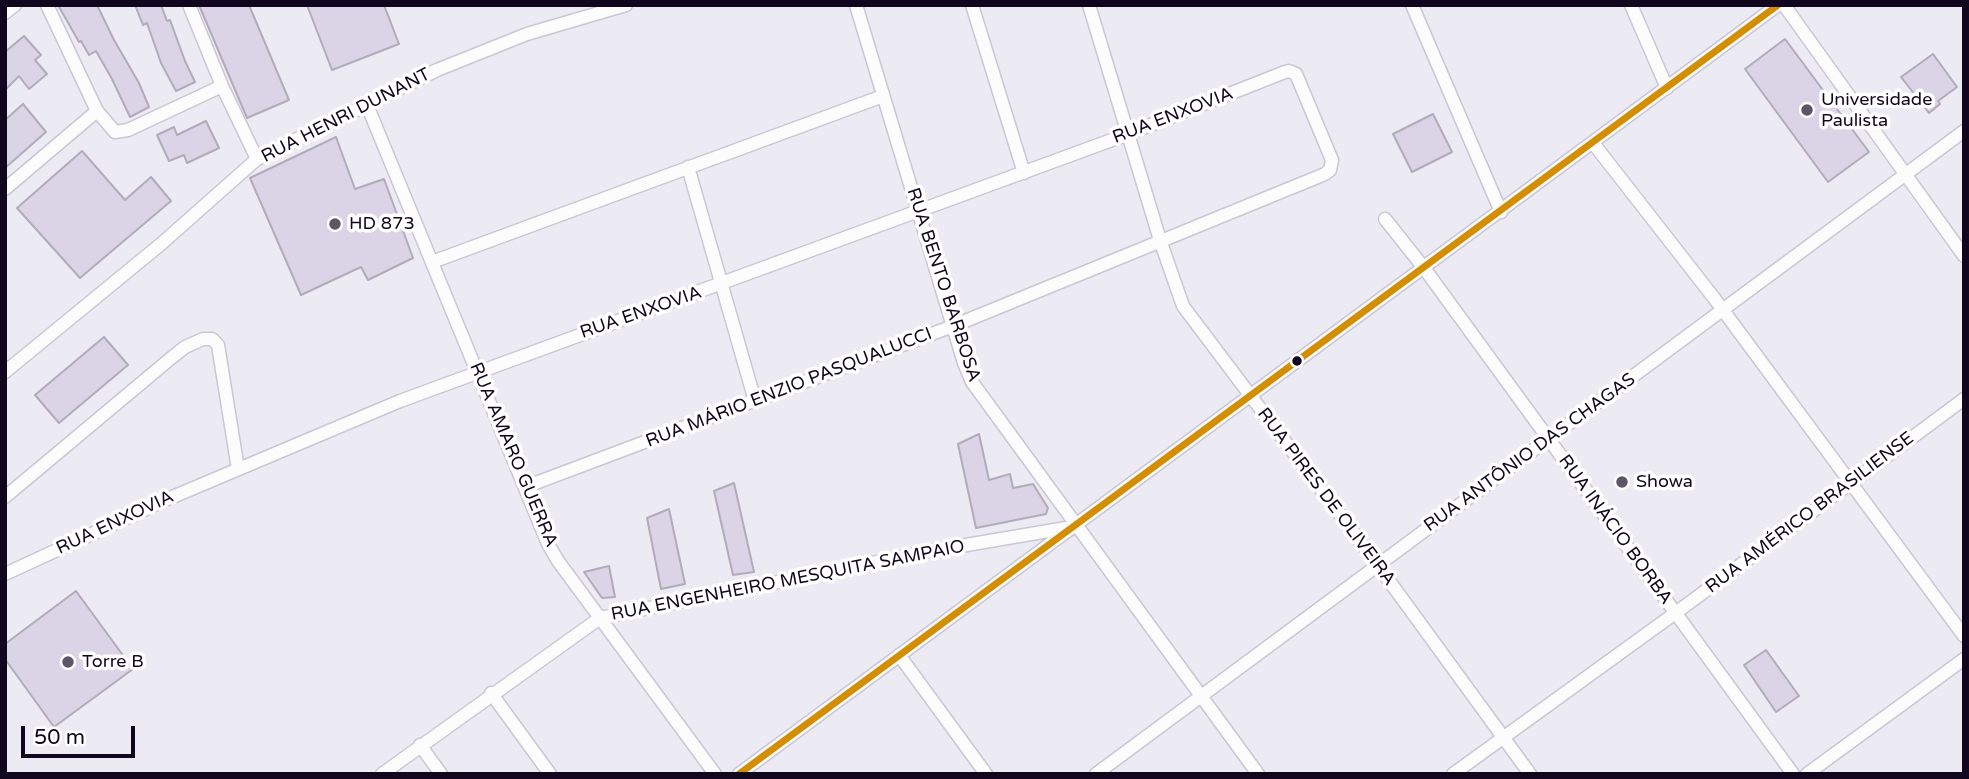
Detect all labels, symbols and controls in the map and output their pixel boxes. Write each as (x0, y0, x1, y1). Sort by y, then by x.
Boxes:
street label: RUA HENRI DUNANT (258, 64, 434, 168)
street label: RUA ENXOVIA (1110, 83, 1236, 149)
place label: Universidade Paulista (1821, 89, 1932, 132)
marker: Universidade Paulista (1799, 102, 1815, 118)
street label: RUA BENTO BARBOSA (901, 185, 985, 385)
place label: HD 873 (349, 213, 415, 235)
marker: HD 873 (327, 216, 343, 232)
street label: RUA ENXOVIA (577, 282, 705, 344)
street label: RUA MÁRIO ENZIO PASQUALUCCI (643, 323, 935, 453)
unlabelled marker (1290, 354, 1304, 368)
street label: RUA AMARO GUERRA (464, 359, 562, 551)
street label: RUA ANTÔNIO DAS CHAGAS (1420, 369, 1640, 537)
street label: RUA PIRES DE OLIVEIRA (1252, 404, 1400, 590)
street label: RUA AMÉRICO BRASILIENSE (1702, 428, 1918, 598)
street label: RUA INÁCIO BORBA (1553, 451, 1677, 609)
place label: Showa (1636, 471, 1693, 493)
marker: Showa (1614, 474, 1630, 490)
street label: RUA ENXOVIA (53, 486, 177, 560)
street label: RUA ENGENHEIRO MESQUITA SAMPAIO (609, 536, 967, 626)
place label: Torre B (82, 651, 144, 673)
marker: Torre B (60, 654, 76, 670)
scale bar (24, 712, 138, 756)
text: 50 m (34, 725, 85, 750)

